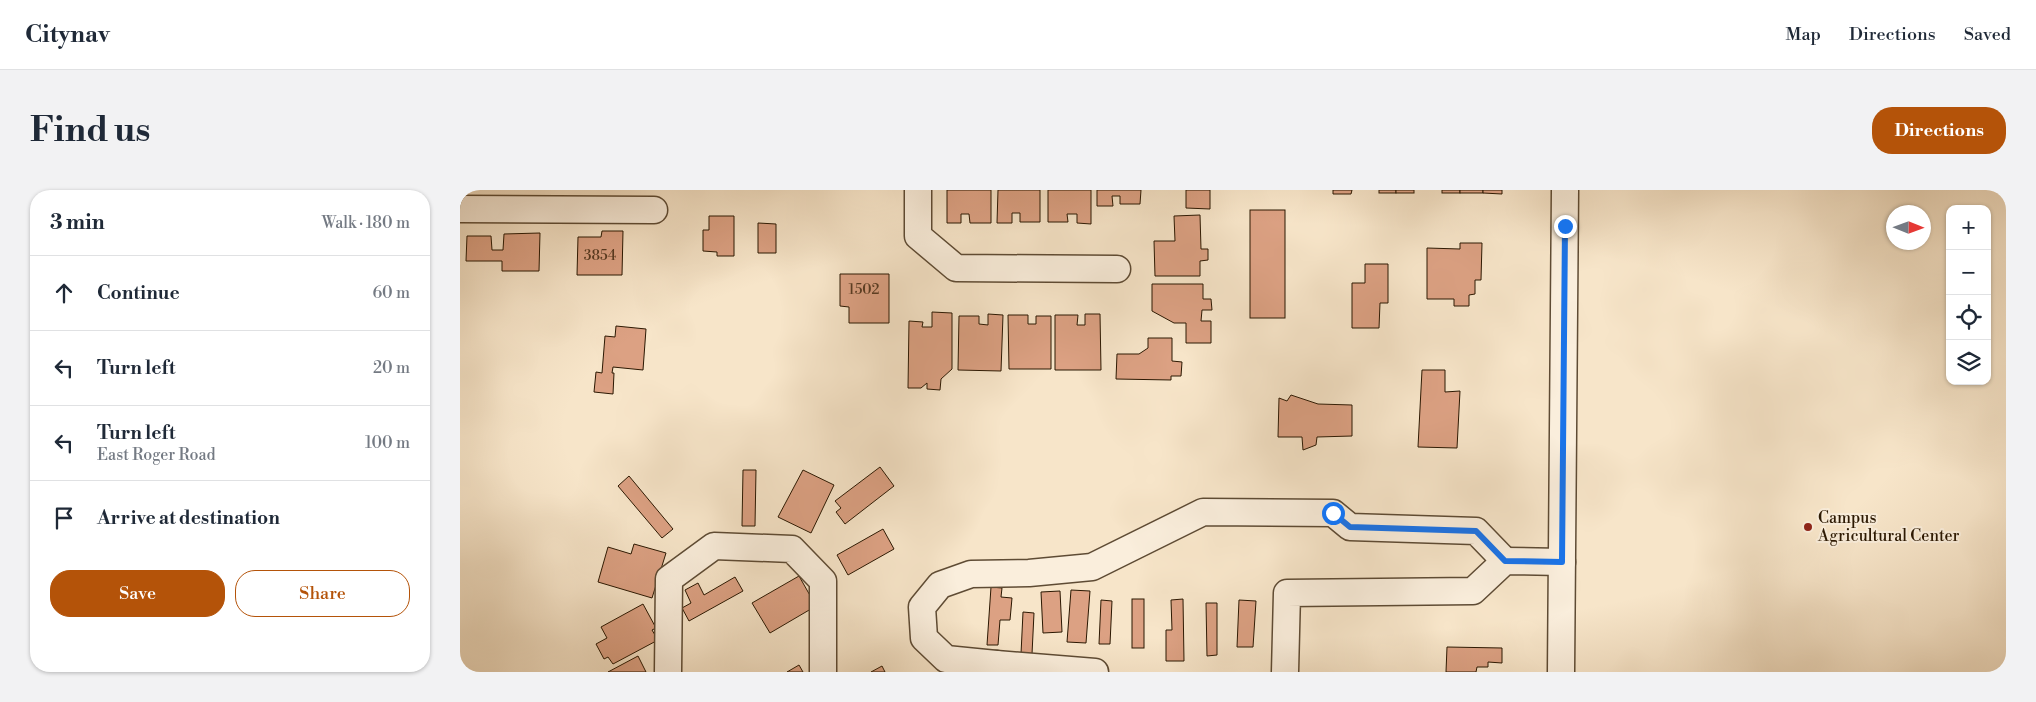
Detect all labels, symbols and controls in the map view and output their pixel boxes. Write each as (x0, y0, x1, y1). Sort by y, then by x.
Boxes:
text: Citynav (25, 20, 110, 50)
text: Map (1785, 23, 1821, 46)
text: Directions (1849, 23, 1936, 46)
text: Saved (1964, 23, 2011, 46)
button: Directions (1872, 107, 2006, 154)
text: Find us (30, 109, 150, 152)
north arrow (1886, 205, 1931, 250)
map controls (1946, 205, 1991, 385)
button: + (1946, 205, 1991, 250)
text: 3 min (50, 210, 105, 236)
text: Walk · 180 m (322, 213, 410, 233)
route end (1554, 215, 1577, 238)
house number: 3854 (584, 247, 616, 265)
button: − (1946, 250, 1991, 295)
icon: ahead (50, 279, 78, 307)
text: Continue (97, 281, 180, 305)
house number: 1502 (849, 281, 879, 299)
text: 60 m (372, 283, 410, 303)
button: locate (1946, 295, 1991, 340)
button: layers (1946, 340, 1991, 385)
icon: left (50, 354, 78, 382)
text: Turn left (97, 356, 176, 380)
text: 20 m (373, 358, 410, 378)
text: Turn left (97, 421, 176, 445)
icon: left (50, 429, 78, 457)
text: 100 m (365, 433, 410, 453)
text: East Roger Road (97, 445, 216, 465)
route start (1322, 502, 1345, 525)
icon: arrive (50, 504, 78, 532)
text: Arrive at destination (97, 506, 280, 530)
place label: Campus Agricultural Center (1817, 508, 1960, 546)
marker: Campus Agricultural Center (1802, 521, 1814, 533)
button: Save (50, 570, 225, 617)
button: Share (235, 570, 410, 617)

